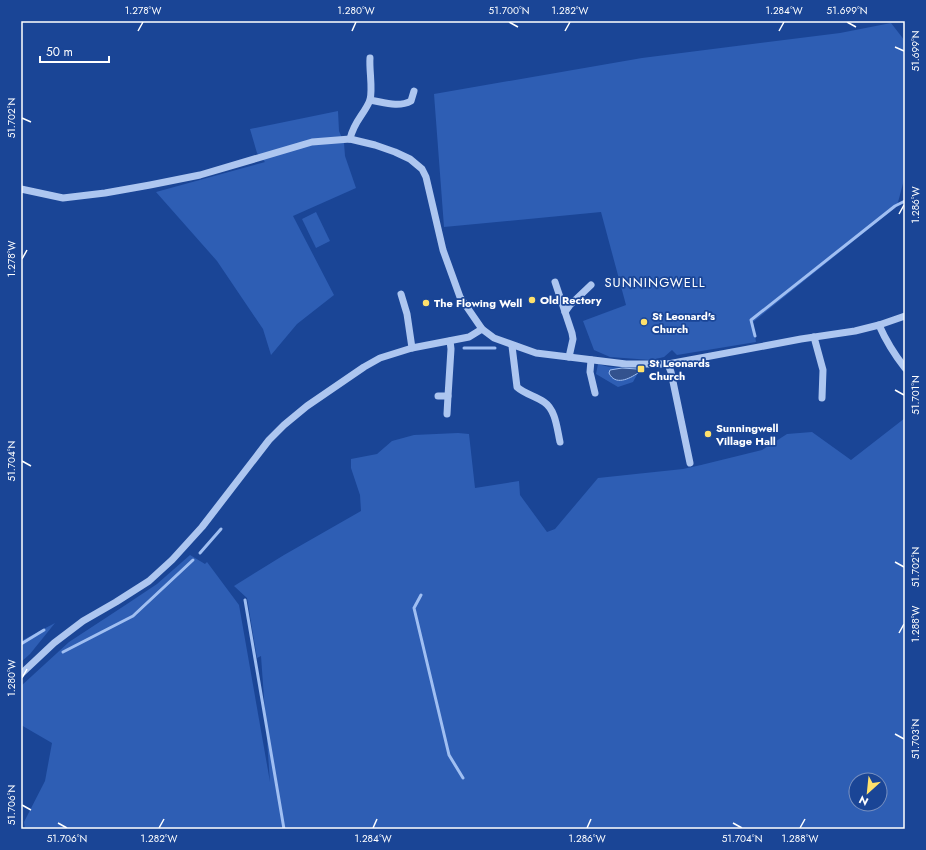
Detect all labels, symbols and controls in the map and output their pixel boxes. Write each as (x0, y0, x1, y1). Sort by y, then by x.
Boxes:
text: 1.278°W (125, 3, 161, 18)
text: 1.280°W (337, 3, 375, 18)
text: 51.700°N (489, 3, 529, 18)
text: 1.282°W (551, 3, 589, 18)
text: 1.284°W (765, 3, 803, 18)
text: 51.699°N (827, 3, 867, 18)
text: 51.699°N (908, 31, 923, 71)
scale bar (40, 38, 109, 64)
text: 50 m (46, 43, 73, 61)
text: 51.702°N (4, 98, 19, 138)
text: 1.286°W (908, 186, 923, 224)
text: 1.278°W (4, 241, 19, 277)
district label: SUNNINGWELL (604, 273, 706, 292)
place label: Old Rectory (540, 292, 602, 308)
place label: The Flowing Well (434, 295, 522, 311)
marker: Old Rectory (527, 295, 537, 305)
marker: The Flowing Well (421, 298, 431, 308)
place label: St Leonard's Church (652, 308, 715, 337)
marker: St Leonard's Church (639, 317, 649, 327)
place label: St Leonards Church (649, 355, 710, 384)
marker: St Leonards Church (636, 364, 646, 374)
text: 51.701°N (908, 375, 923, 415)
place label: Sunningwell Village Hall (715, 420, 778, 449)
marker: Sunningwell Village Hall (703, 429, 713, 439)
text: 51.704°N (4, 441, 19, 481)
text: 51.702°N (908, 547, 923, 587)
text: 1.288°W (908, 606, 923, 642)
text: 1.280°W (4, 659, 19, 697)
text: 51.703°N (908, 719, 923, 759)
north arrow (848, 772, 888, 812)
text: 51.706°N (4, 785, 19, 825)
text: N (856, 792, 871, 810)
text: 51.706°N (47, 831, 87, 846)
text: 1.282°W (140, 831, 178, 846)
text: 1.284°W (354, 831, 392, 846)
text: 1.286°W (568, 831, 606, 846)
text: 51.704°N (722, 831, 762, 846)
text: 1.288°W (782, 831, 818, 846)

